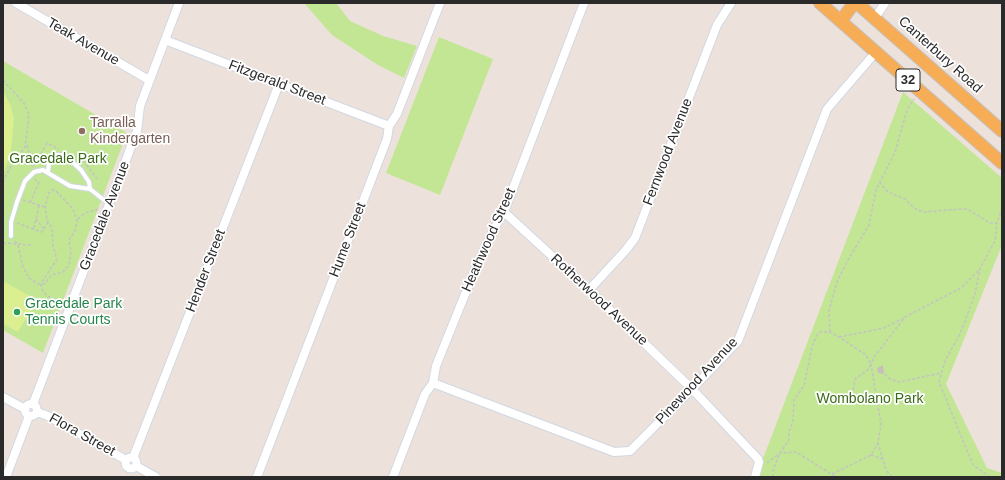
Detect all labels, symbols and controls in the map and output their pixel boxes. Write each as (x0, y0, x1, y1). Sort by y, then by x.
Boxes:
street label: Canterbury Road (895, 13, 985, 97)
street label: Teak Avenue (44, 15, 122, 69)
street label: Fitzgerald Street (226, 57, 328, 109)
road number: 32 (896, 69, 920, 91)
street label: Fernwood Avenue (640, 96, 696, 208)
place label: Tarralla Kindergarten (90, 115, 170, 148)
marker: Tarralla Kindergarten (77, 126, 87, 136)
park label: Gracedale Park (9, 151, 107, 167)
street label: Gracedale Avenue (76, 159, 134, 273)
street label: Heathwood Street (459, 185, 519, 295)
street label: Hume Street (326, 200, 370, 280)
street label: Hender Street (183, 227, 229, 315)
street label: Rotherwood Avenue (547, 251, 651, 349)
place label: Gracedale Park Tennis Courts (25, 296, 122, 328)
marker: Gracedale Park Tennis Courts (12, 307, 22, 317)
street label: Pinewood Avenue (652, 334, 742, 428)
park label: Wombolano Park (816, 391, 924, 407)
street label: Flora Street (46, 410, 118, 460)

